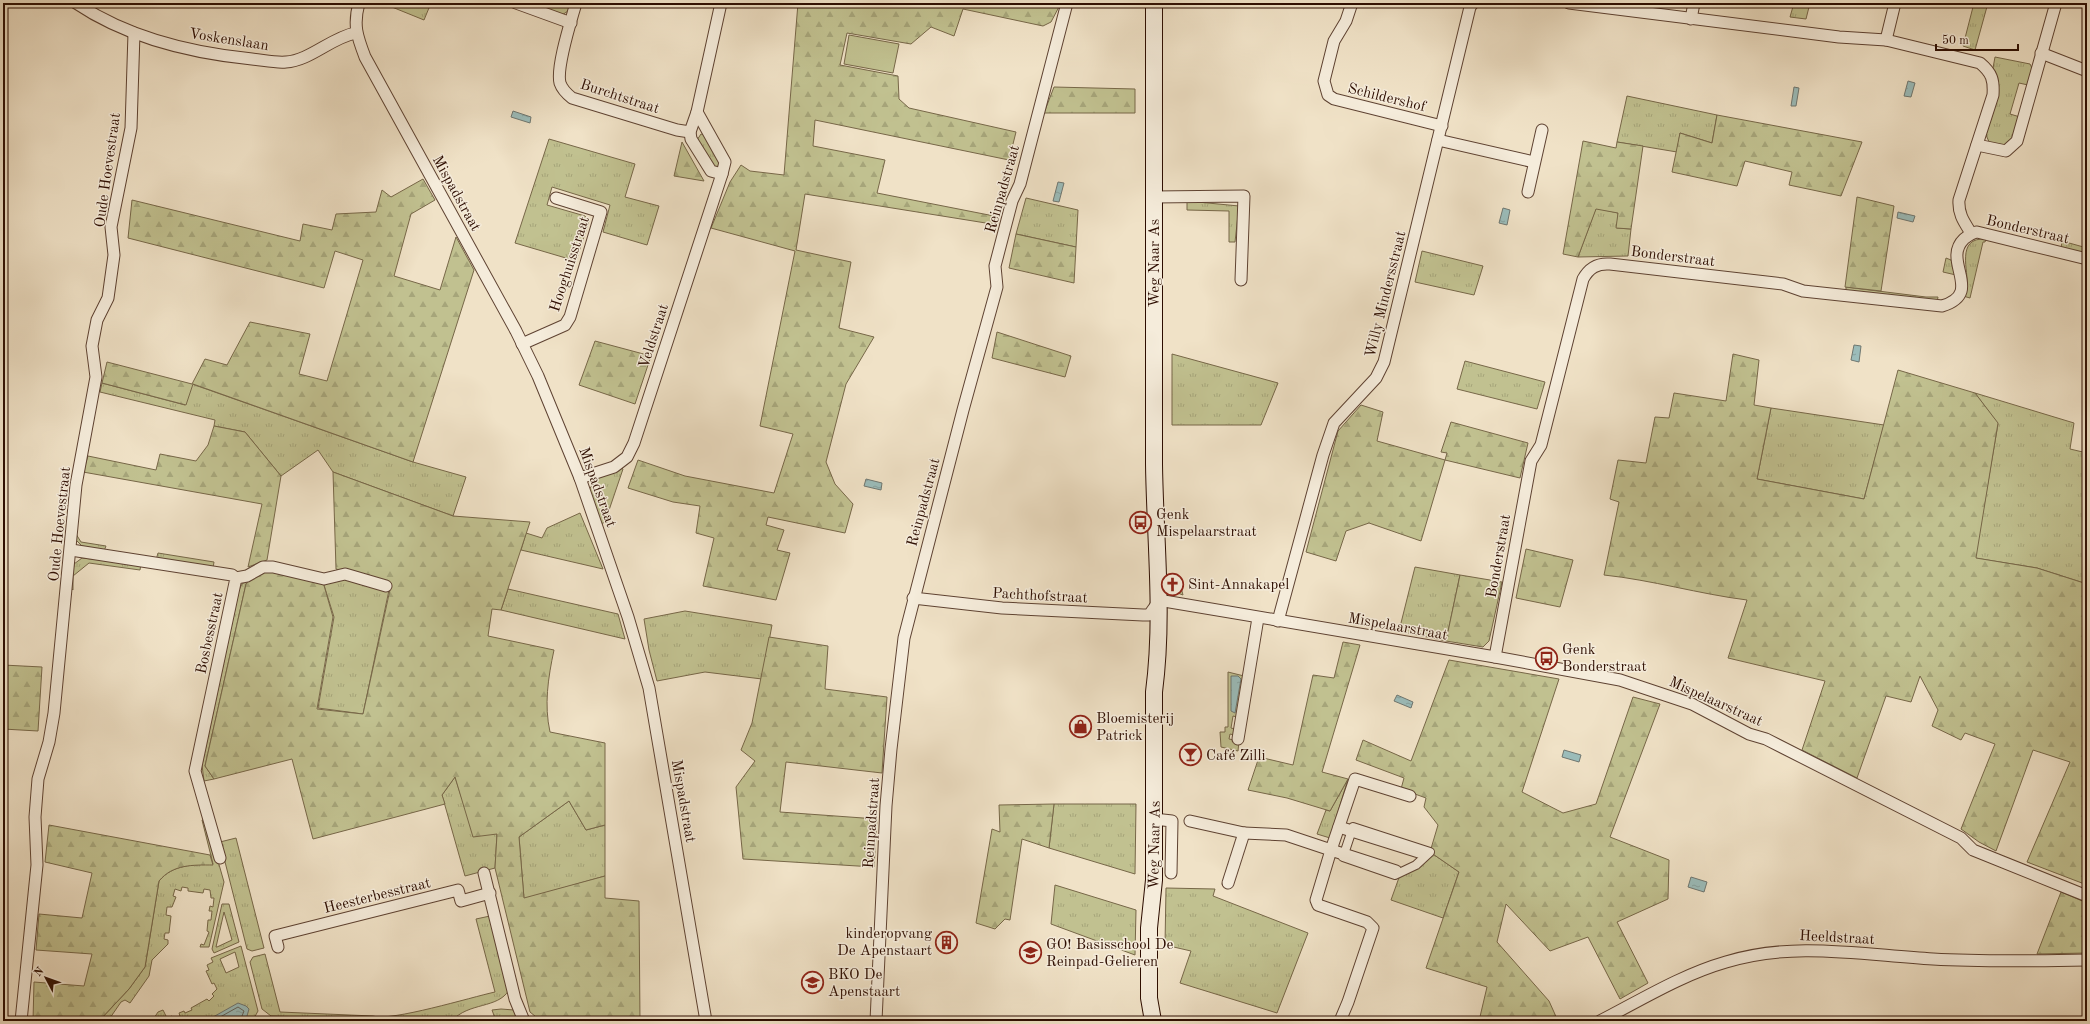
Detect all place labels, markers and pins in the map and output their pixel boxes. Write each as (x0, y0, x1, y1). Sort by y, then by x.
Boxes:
place label: Genk Mispelaarstraat (1156, 508, 1257, 540)
bus stop icon: Genk Mispelaarstraat (1128, 510, 1154, 536)
church icon: Sint-Annakapel (1160, 571, 1186, 597)
place label: Sint-Annakapel (1188, 578, 1289, 593)
place label: Genk Bonderstraat (1562, 643, 1647, 675)
bus stop icon: Genk Bonderstraat (1533, 645, 1559, 671)
place label: Bloemisterij Patrick (1096, 712, 1174, 744)
shop icon: Bloemisterij Patrick (1067, 714, 1093, 740)
bar icon: Café Zilli (1177, 742, 1203, 768)
place label: Café Zilli (1206, 749, 1266, 764)
place label: kinderopvang De Apenstaart (837, 927, 932, 959)
building icon: kinderopvang De Apenstaart (934, 929, 960, 955)
place label: GO! Basisschool De Reinpad-Gelieren (1046, 938, 1174, 970)
school or university icon: GO! Basisschool De Reinpad-Gelieren (1017, 940, 1043, 966)
place label: BKO De Apenstaart (828, 968, 900, 1000)
school or university icon: BKO De Apenstaart (799, 970, 825, 996)

